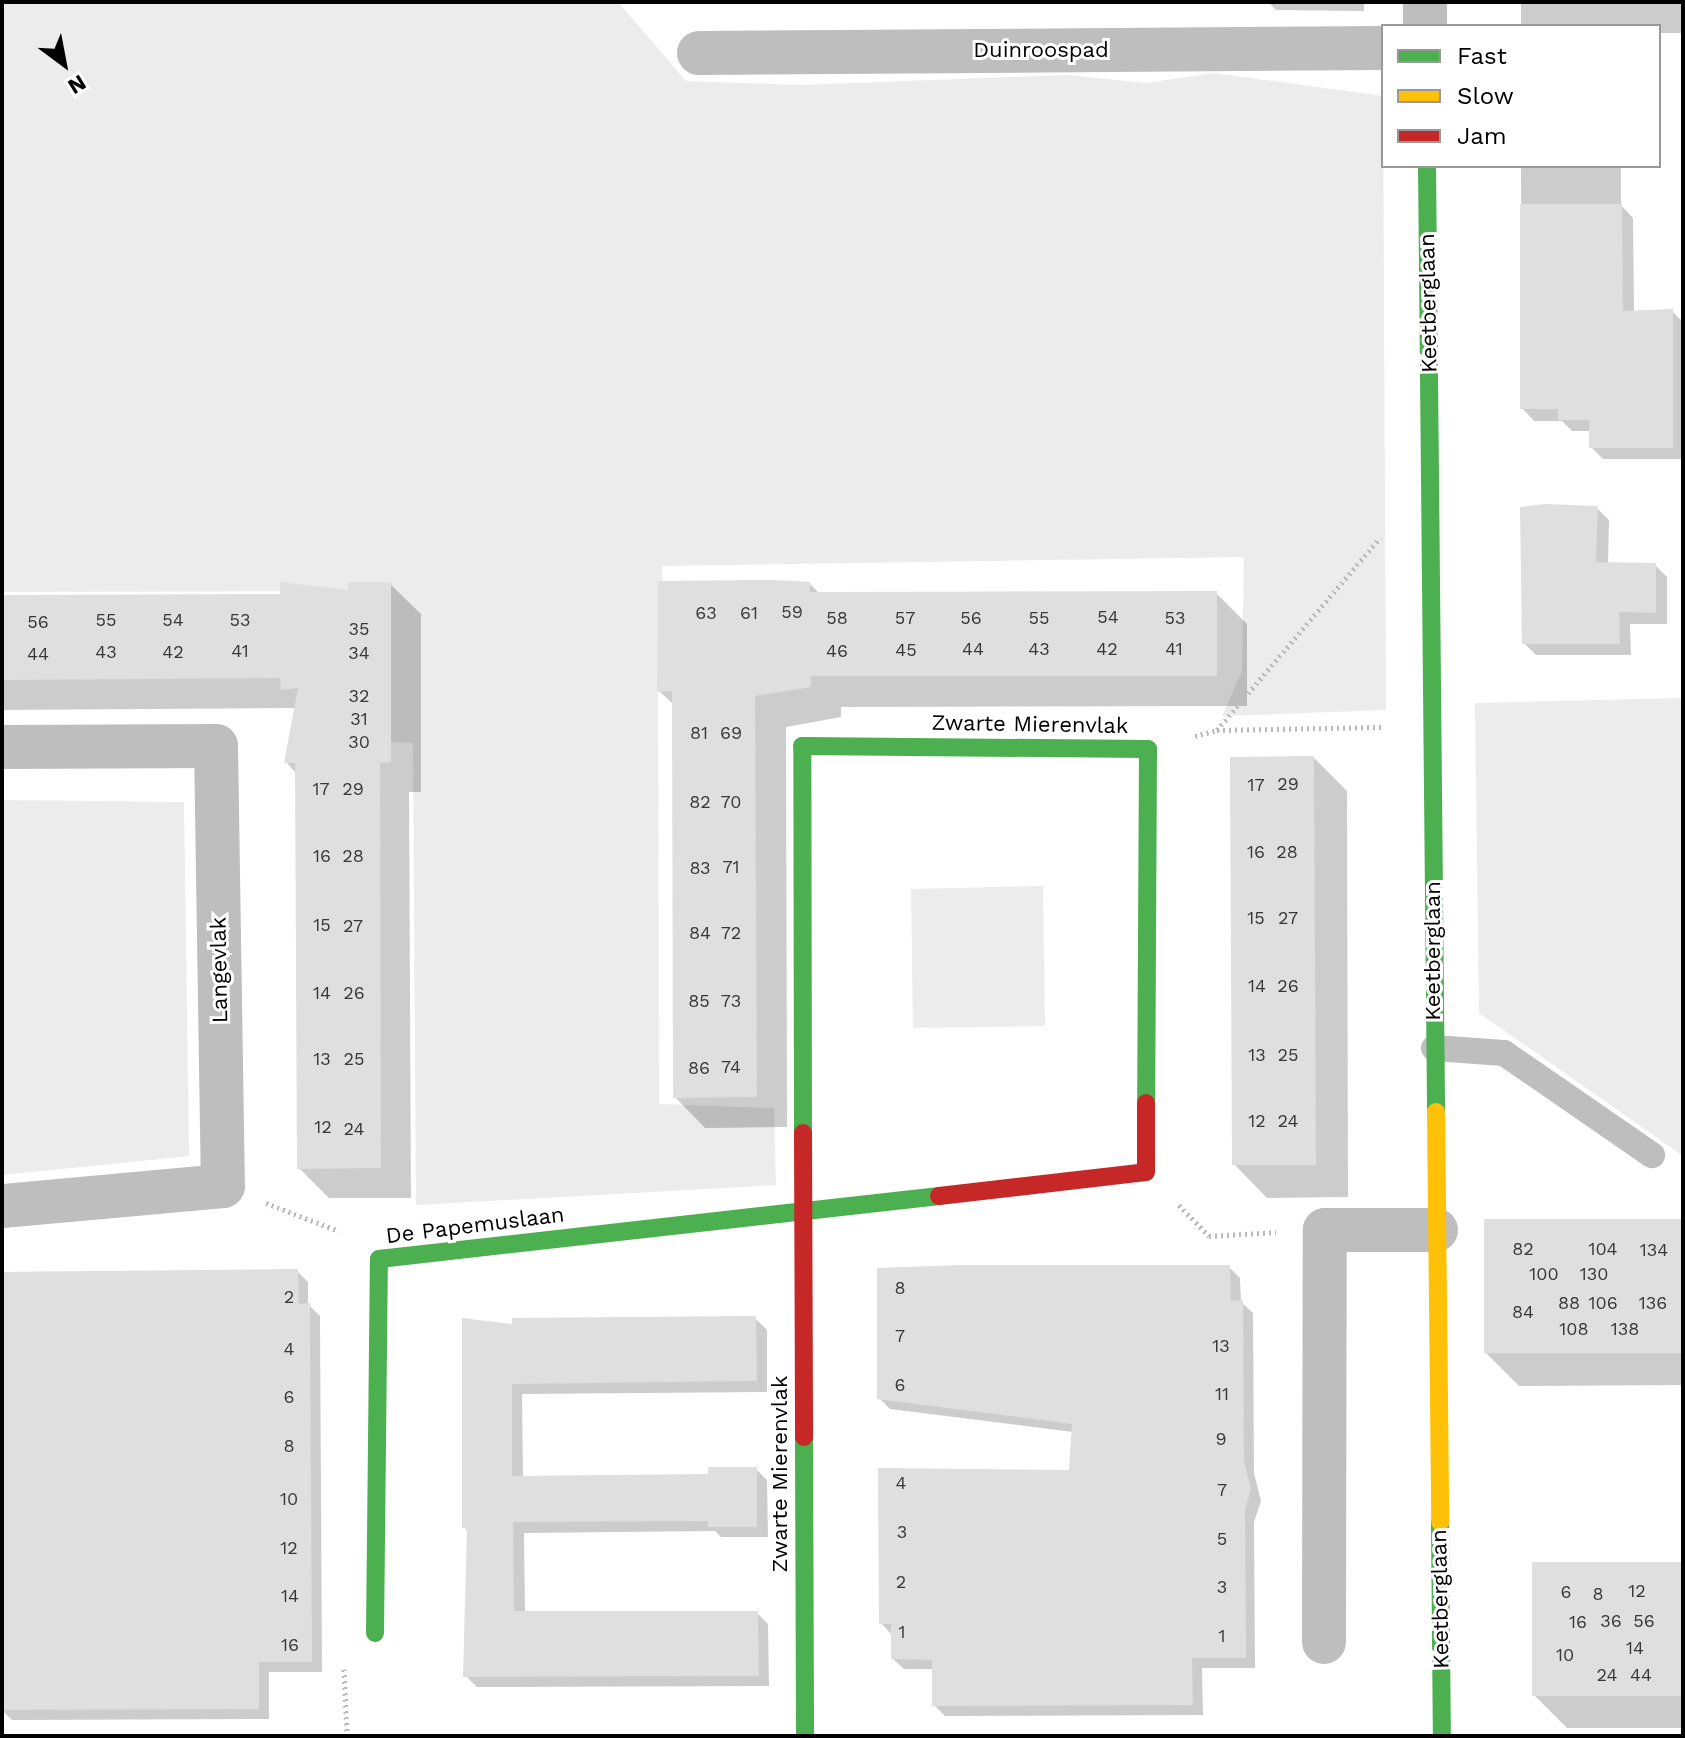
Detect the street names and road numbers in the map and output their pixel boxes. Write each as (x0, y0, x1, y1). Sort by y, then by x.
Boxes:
street label: Duinroospad (973, 37, 1109, 63)
street label: Keetberglaan (1414, 233, 1442, 373)
street label: Zwarte Mierenvlak (931, 709, 1129, 739)
street label: Keetberglaan (1420, 881, 1446, 1021)
street label: Langevlak (205, 917, 233, 1023)
street label: De Papemuslaan (384, 1201, 566, 1249)
street label: Zwarte Mierenvlak (767, 1376, 793, 1572)
street label: Keetberglaan (1426, 1529, 1454, 1669)

